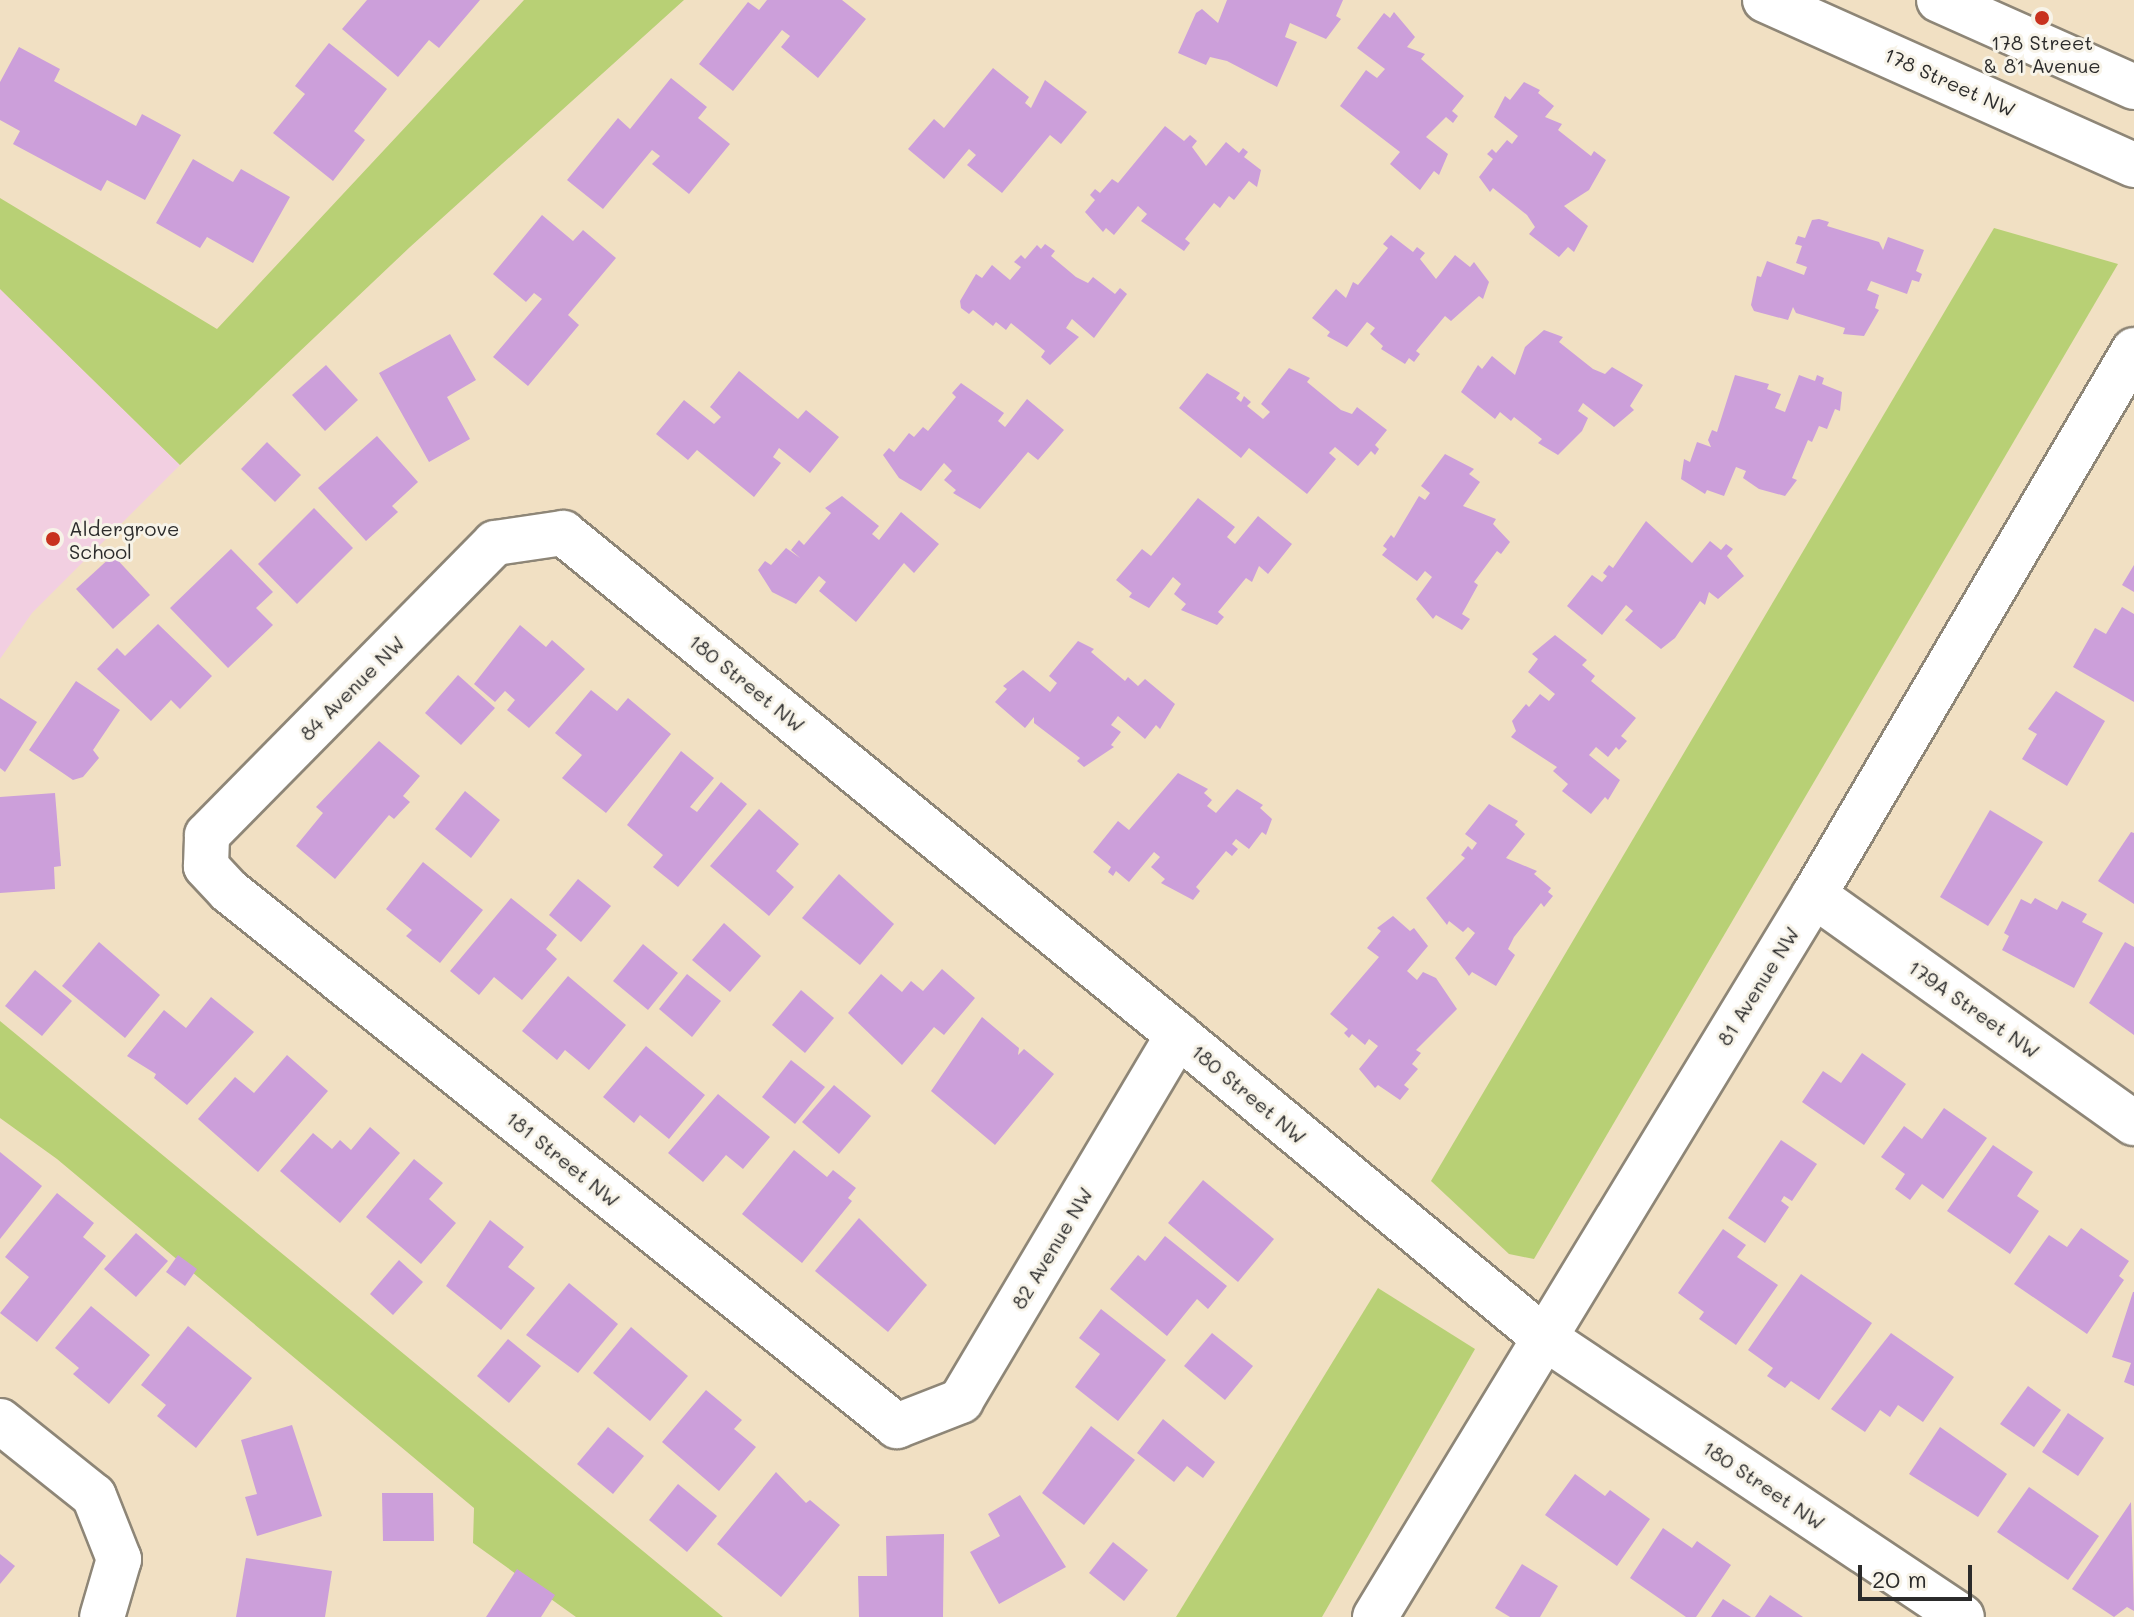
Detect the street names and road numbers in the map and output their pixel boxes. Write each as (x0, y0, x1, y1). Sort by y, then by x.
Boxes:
street label: 178 Street NW (1881, 42, 2019, 122)
street label: 180 Street NW (684, 629, 810, 737)
street label: 84 Avenue NW (295, 631, 409, 745)
street label: 81 Avenue NW (1712, 922, 1804, 1050)
street label: 179A Street NW (1904, 955, 2044, 1063)
street label: 180 Street NW (1187, 1039, 1311, 1149)
street label: 181 Street NW (502, 1106, 624, 1212)
street label: 82 Avenue NW (1006, 1183, 1098, 1313)
street label: 180 Street NW (1698, 1435, 1830, 1535)

